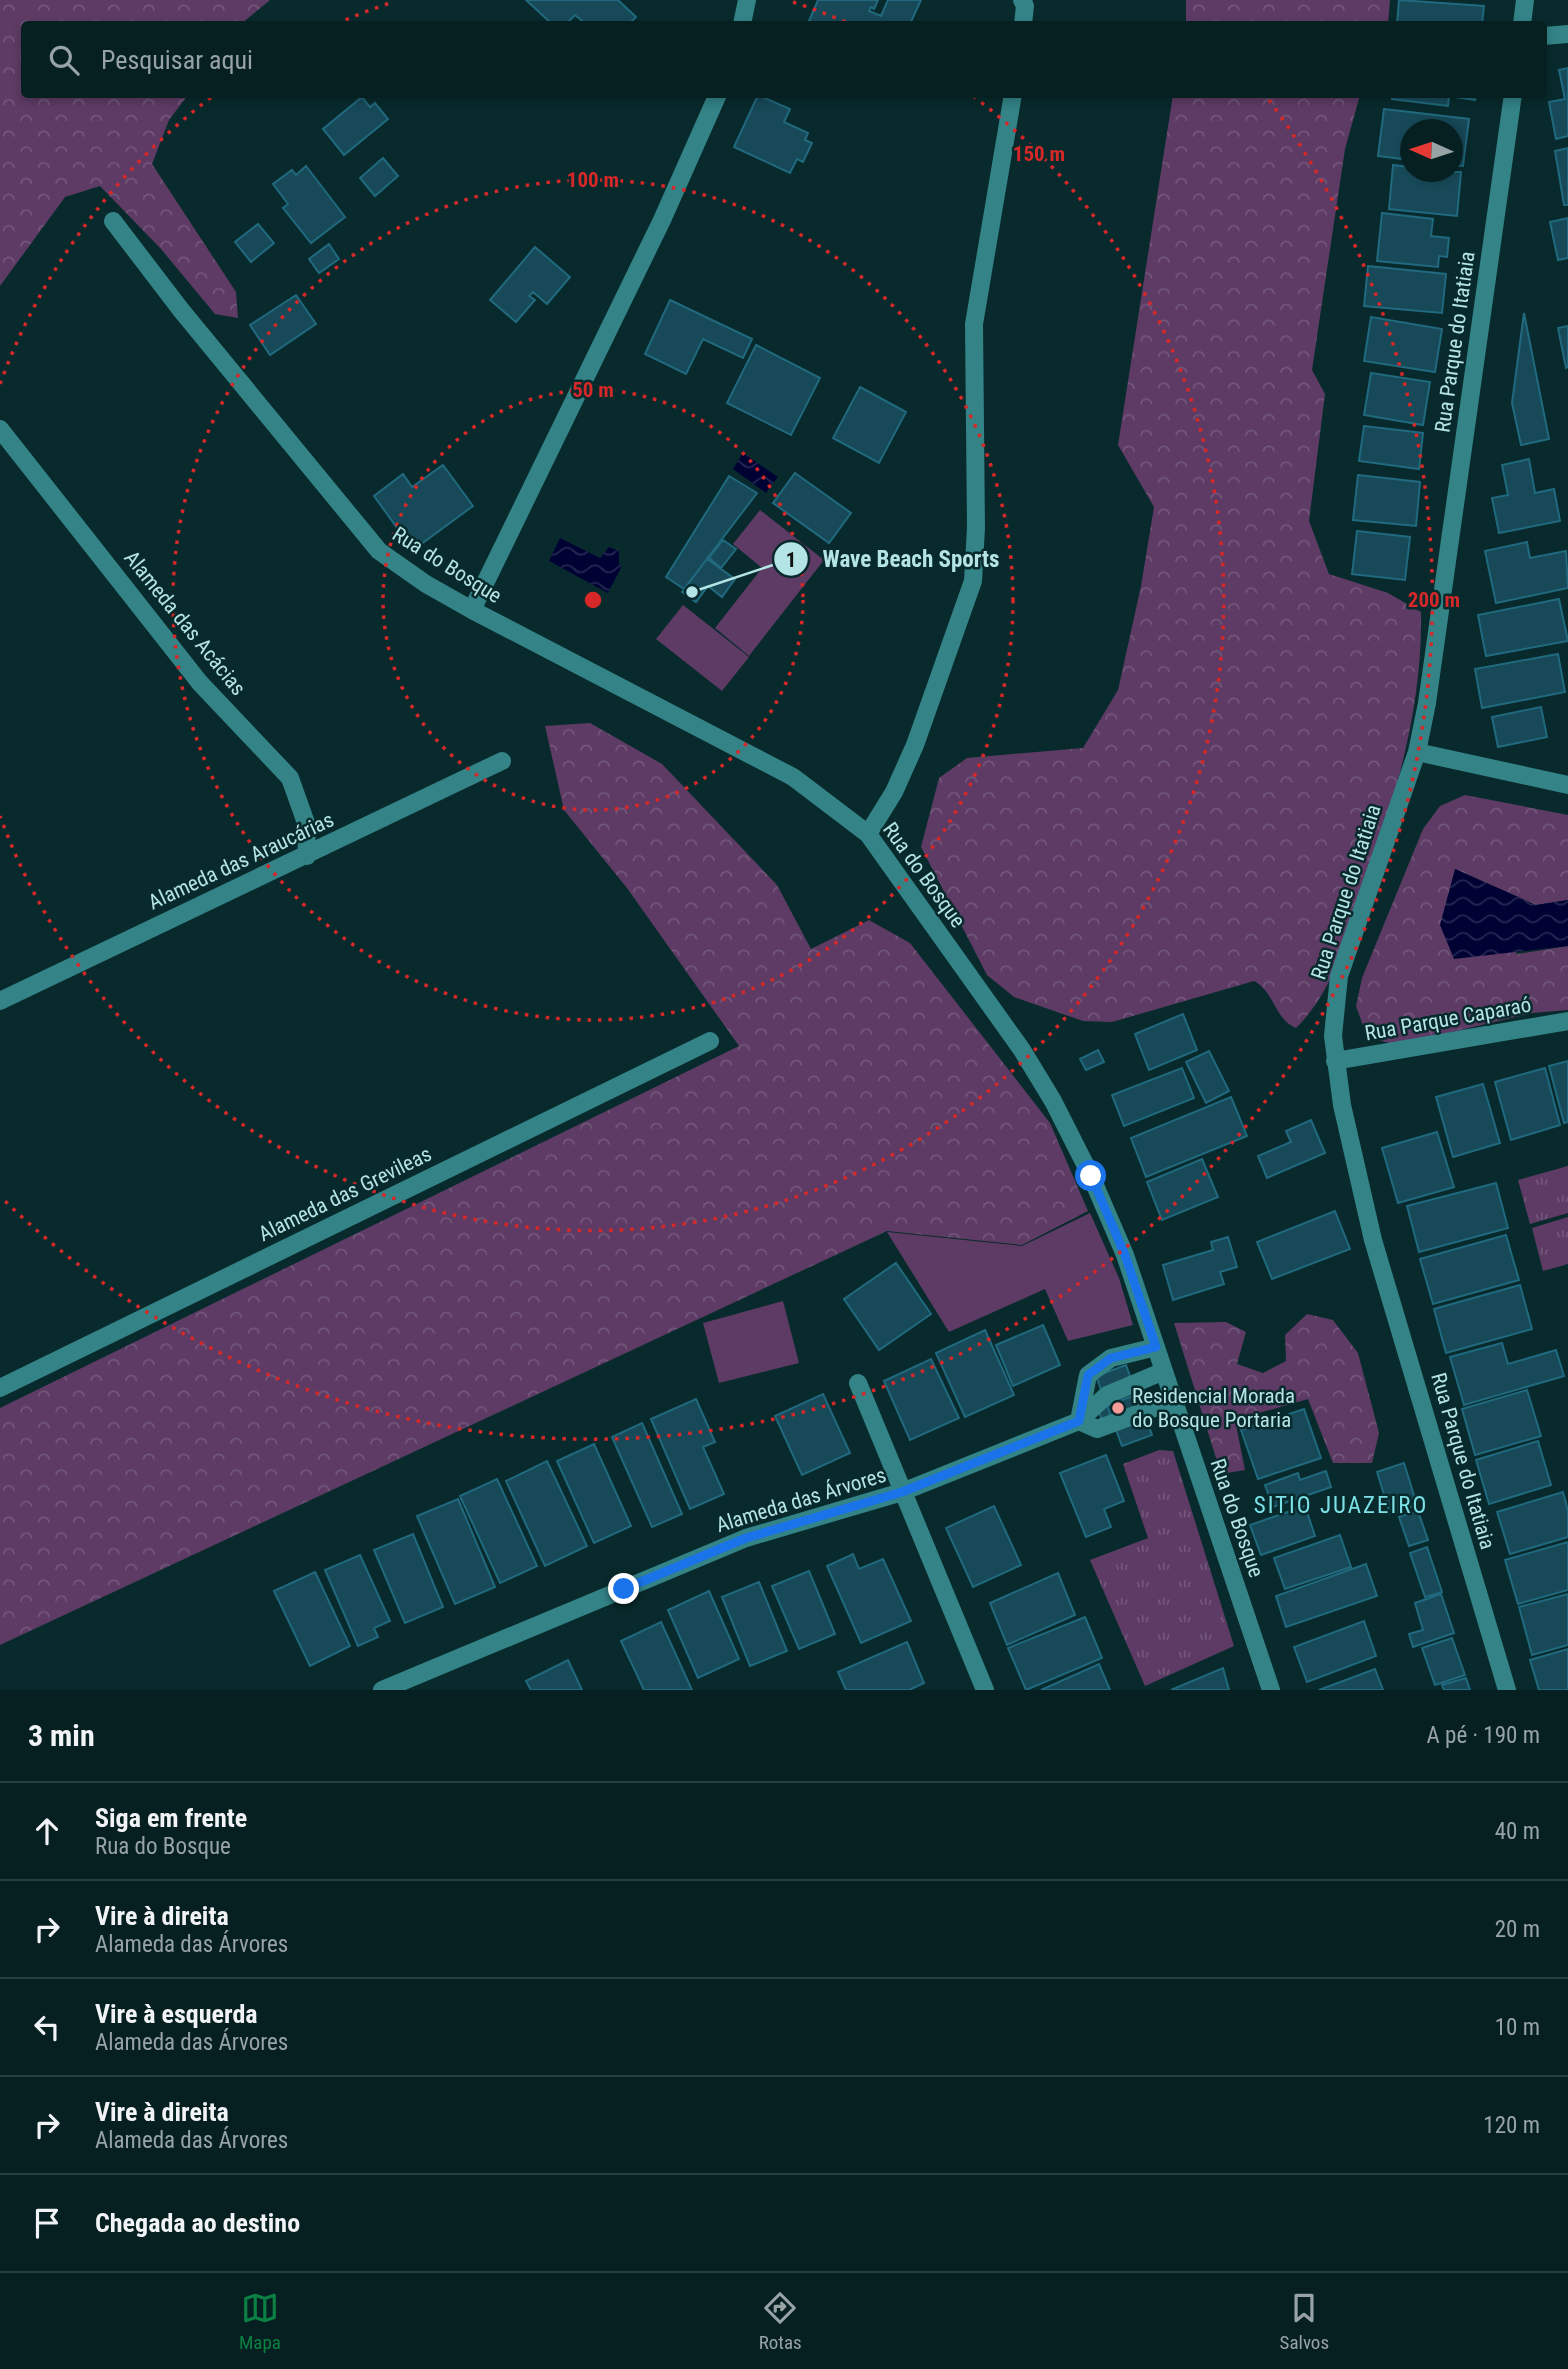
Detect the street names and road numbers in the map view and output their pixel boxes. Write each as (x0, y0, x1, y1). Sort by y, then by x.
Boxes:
street label: Rua Parque do Itatiaia (1430, 250, 1480, 434)
street label: Rua do Bosque (388, 522, 506, 608)
street label: Alameda das Acácias (119, 546, 251, 700)
street label: Rua Parque do Itatiaia (1306, 801, 1386, 983)
street label: Alameda das Araucárias (145, 807, 337, 915)
street label: Rua do Bosque (878, 818, 970, 932)
street label: Rua Parque Caparaó (1363, 993, 1533, 1045)
street label: Alameda das Grevileas (255, 1142, 435, 1246)
street label: Rua Parque do Itatiaia (1426, 1370, 1500, 1552)
street label: Rua do Bosque (1205, 1455, 1269, 1581)
street label: Alameda das Árvores (713, 1463, 889, 1537)

